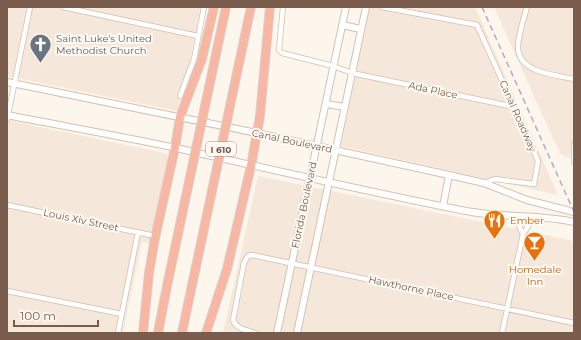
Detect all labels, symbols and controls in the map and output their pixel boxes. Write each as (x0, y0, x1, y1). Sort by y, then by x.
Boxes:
church icon: Saint Luke's United Methodist Church (28, 31, 54, 64)
place label: Saint Luke's United Methodist Church (56, 32, 152, 57)
street label: Ada Place (407, 78, 459, 102)
street label: Canal Roadway (496, 78, 540, 154)
street label: Canal Boulevard (251, 126, 333, 156)
road number: I 610 (206, 142, 236, 156)
street label: Florida Boulevard (288, 161, 320, 249)
street label: Louis Xiv Street (42, 206, 120, 234)
restaurant icon: Ember (482, 207, 508, 240)
place label: Ember (510, 214, 544, 227)
bar icon: Homedale Inn (522, 230, 548, 263)
place label: Homedale Inn (509, 263, 561, 288)
street label: Hawthorne Place (367, 273, 455, 303)
scale bar (14, 302, 98, 328)
text: 100 m (20, 308, 56, 323)

